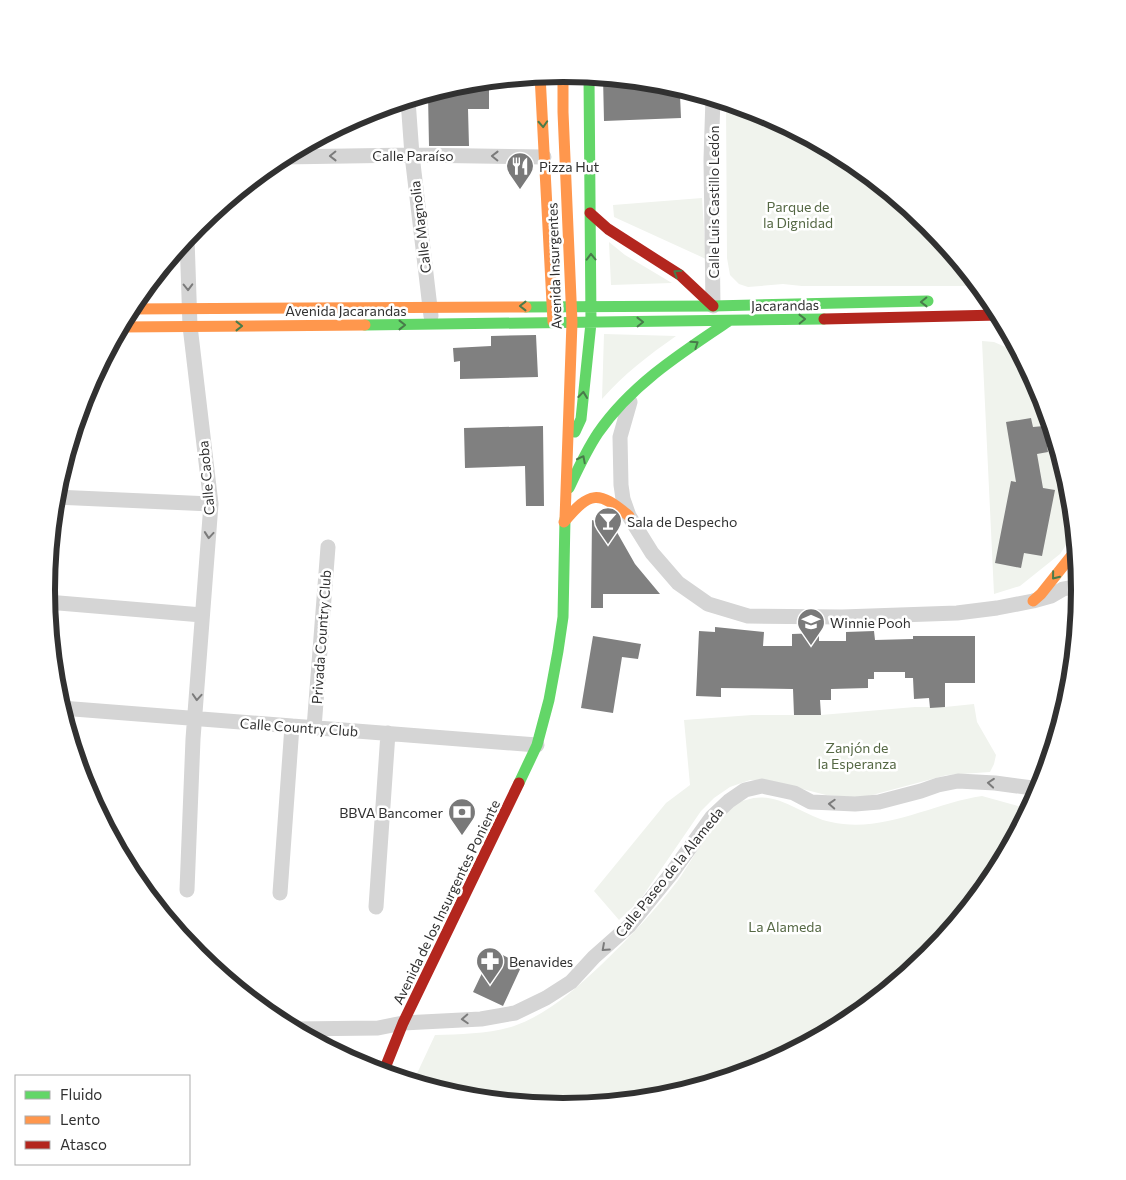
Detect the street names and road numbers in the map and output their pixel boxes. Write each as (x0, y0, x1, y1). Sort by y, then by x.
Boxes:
street label: Calle Luis Castillo Ledón (705, 125, 722, 279)
street label: Calle Paraíso (372, 147, 454, 164)
street label: Calle Magnolia (406, 180, 434, 274)
street label: Avenida Insurgentes (543, 202, 565, 330)
street label: Jacarandas (751, 296, 819, 314)
street label: Avenida Jacarandas (285, 302, 407, 319)
street label: Calle Caoba (194, 440, 218, 516)
street label: Privada Country Club (308, 569, 334, 705)
street label: Calle Country Club (239, 714, 359, 740)
street label: Avenida de los Insurgentes Poniente (389, 797, 503, 1007)
street label: Calle Paseo de la Alameda (611, 804, 727, 940)

